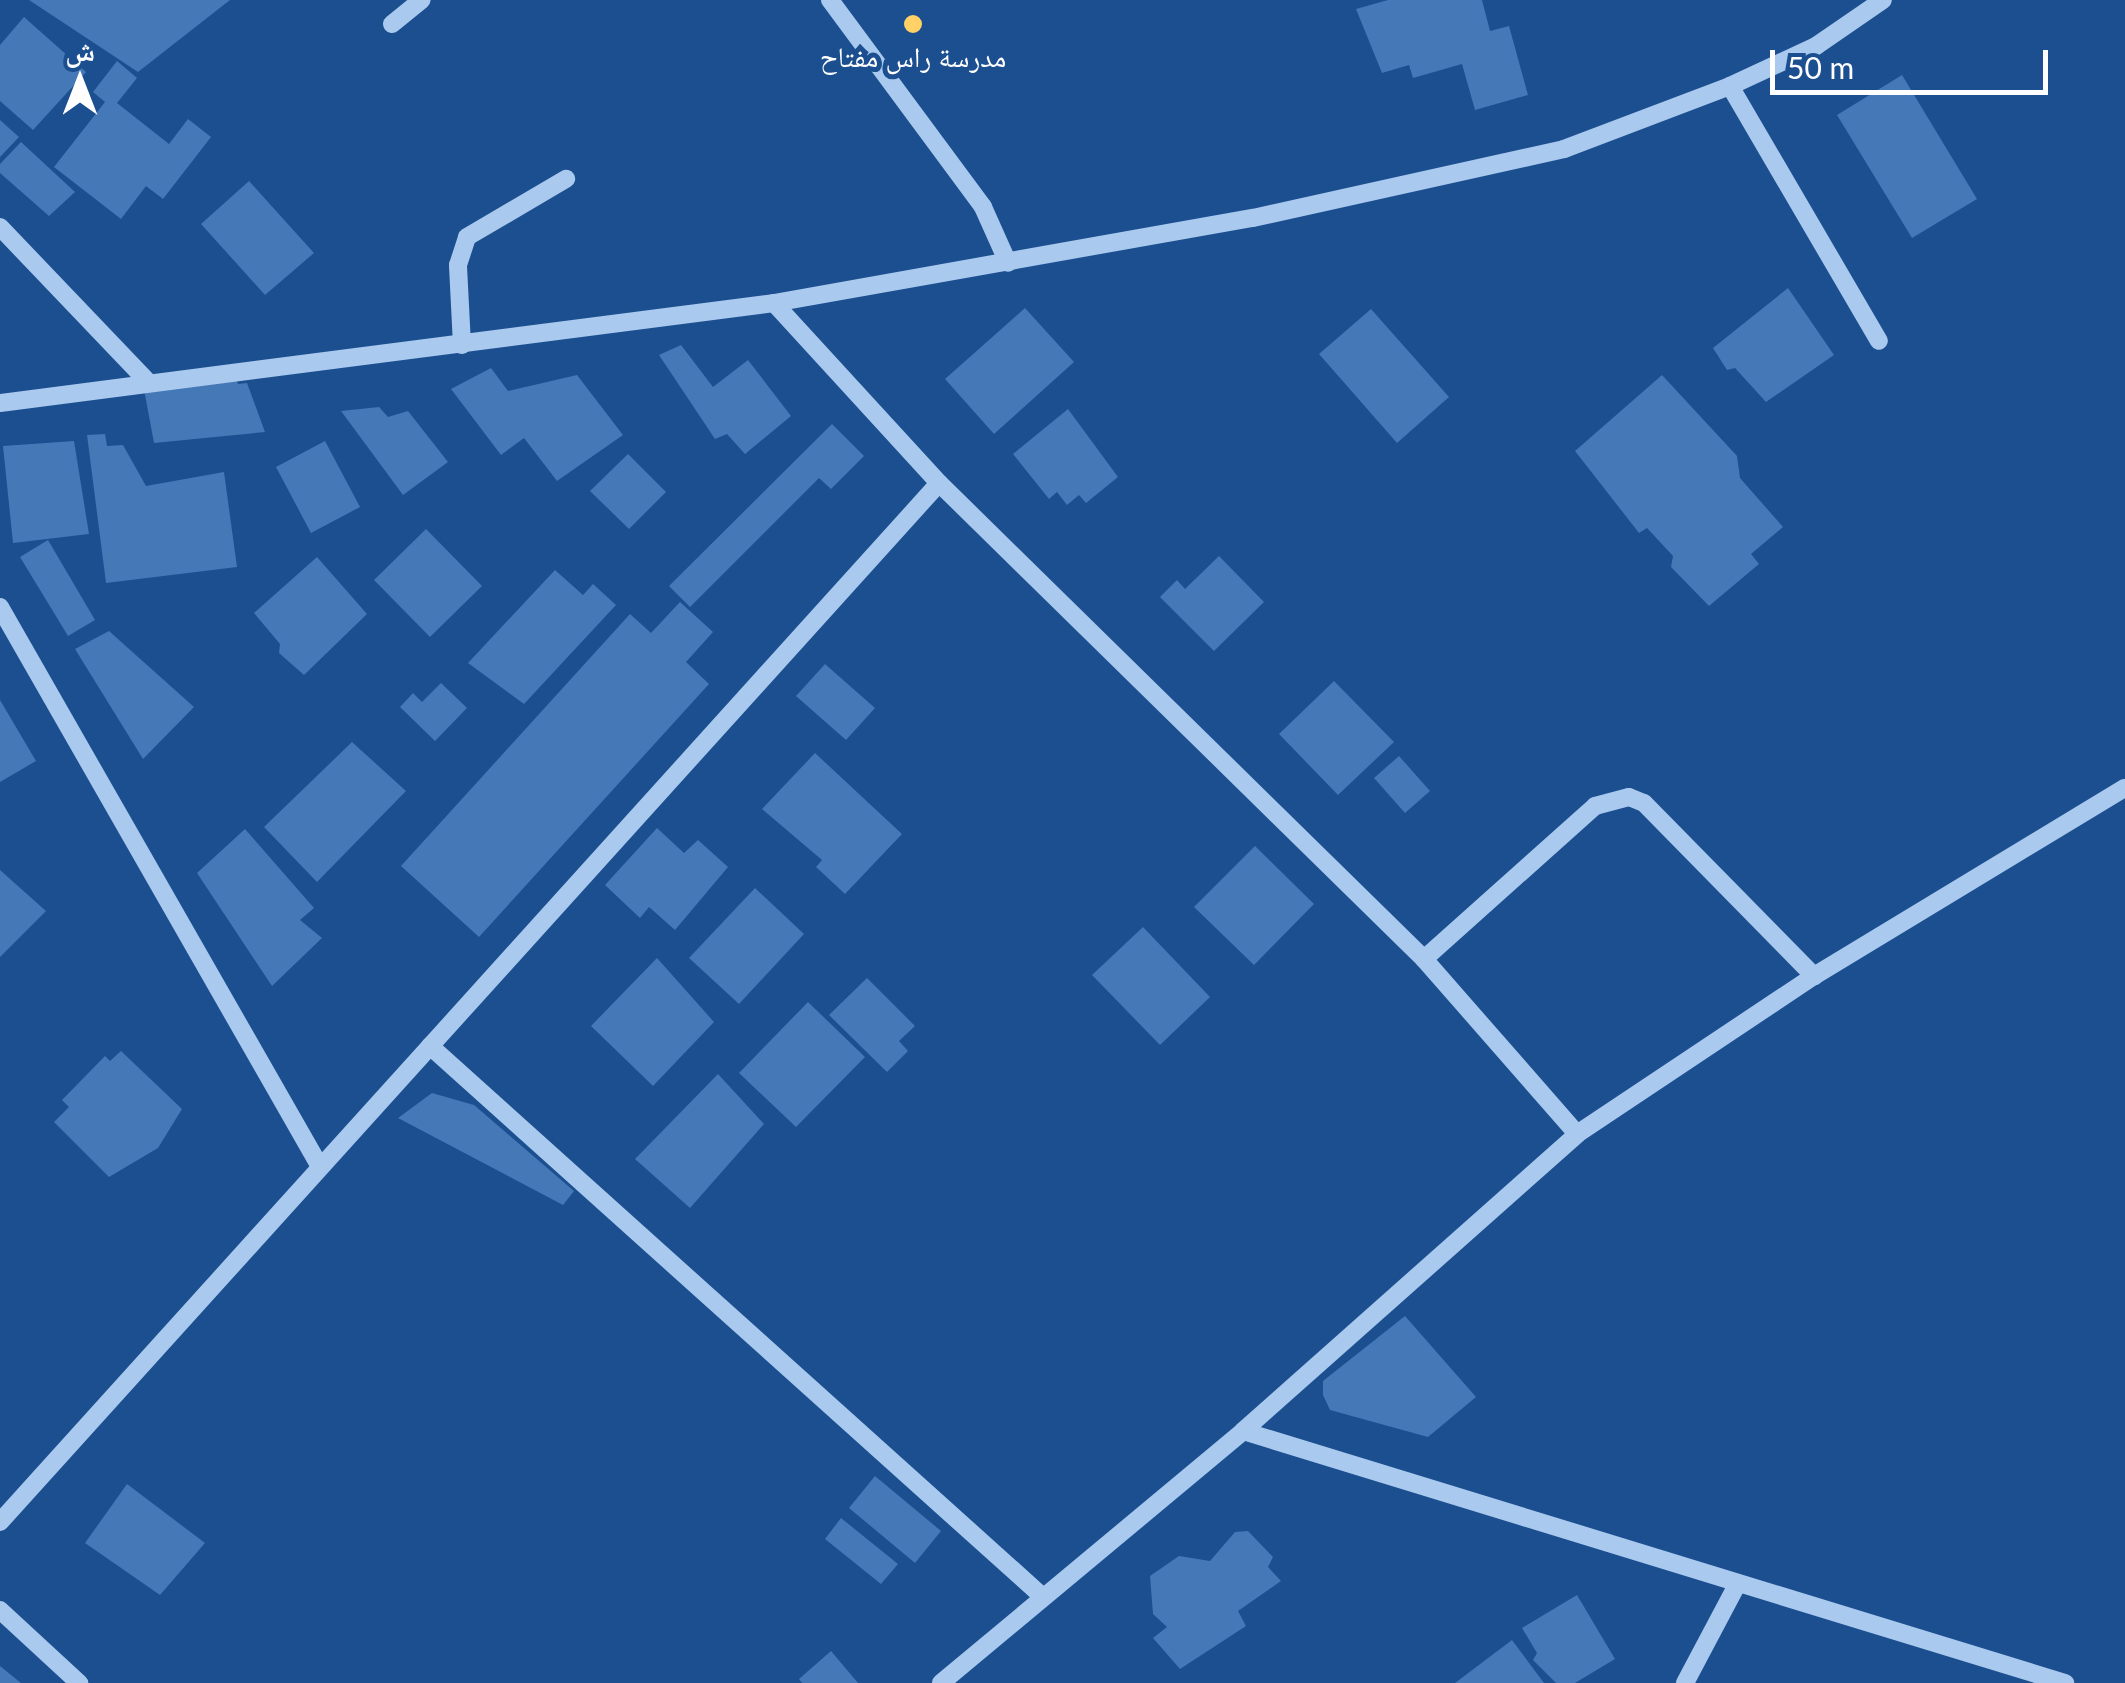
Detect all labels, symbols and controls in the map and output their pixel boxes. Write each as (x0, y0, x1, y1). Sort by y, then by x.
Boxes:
marker: مدرسة راس مفتاح (902, 13, 924, 35)
north arrow (30, 30, 130, 130)
scale bar (1775, 30, 2052, 92)
text: ش (65, 33, 95, 67)
place label: مدرسة راس مفتاح (820, 39, 1006, 73)
text: 50 m (1787, 49, 1854, 85)

